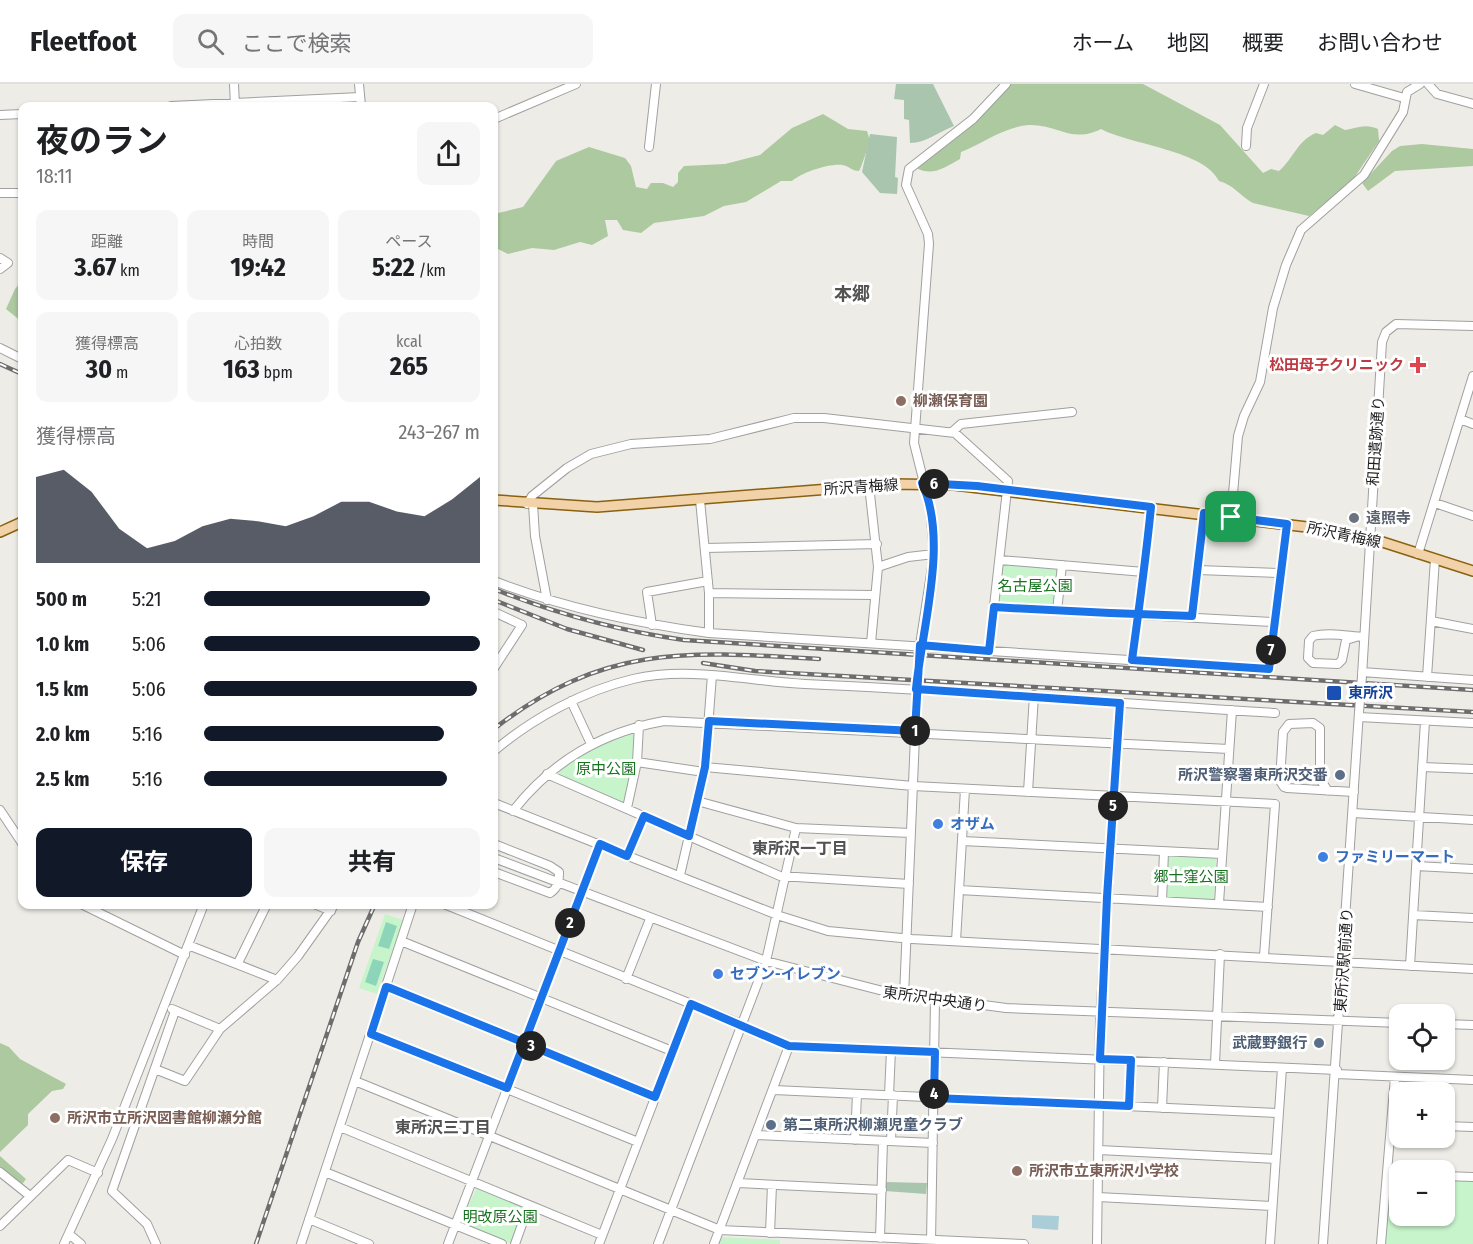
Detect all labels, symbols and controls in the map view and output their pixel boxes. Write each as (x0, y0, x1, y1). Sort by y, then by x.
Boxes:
search box (173, 14, 593, 68)
text: Fleetfoot (30, 25, 137, 58)
icon: search (194, 25, 227, 58)
text: ここで検索 (242, 30, 352, 57)
text: ホーム (1072, 30, 1134, 56)
text: 地図 (1167, 30, 1209, 56)
text: 概要 (1242, 30, 1284, 56)
text: お問い合わせ (1317, 30, 1443, 56)
text: 夜のラン (36, 121, 168, 161)
button: share (417, 122, 480, 185)
text: 18:11 (36, 164, 73, 188)
text: 距離 (91, 232, 123, 251)
text: 時間 (242, 232, 274, 251)
text: ペース (385, 232, 433, 251)
text: 3.67 (74, 252, 116, 283)
text: 19:42 (230, 252, 286, 283)
text: 5:22 (372, 252, 415, 283)
text: km (116, 261, 140, 280)
text: /km (415, 261, 446, 280)
district label: 本郷 (834, 283, 870, 305)
text: kcal (396, 332, 422, 351)
text: 獲得標高 (75, 334, 139, 353)
text: 心拍数 (234, 334, 282, 353)
text: 265 (390, 351, 428, 382)
text: 30 (86, 354, 112, 385)
text: 163 (223, 354, 260, 385)
place label: 松田母子クリニック (1269, 356, 1404, 374)
marker: 松田母子クリニック (1409, 356, 1427, 374)
text: m (112, 363, 128, 382)
text: bpm (260, 363, 293, 382)
place label: 柳瀬保育園 (913, 392, 988, 410)
marker: 柳瀬保育園 (894, 394, 908, 408)
street label: 和田遺跡通り (1364, 395, 1388, 487)
text: 243–267 m (398, 420, 480, 444)
text: 獲得標高 (36, 424, 116, 448)
pin: 6 (919, 469, 949, 499)
text: 6 (930, 474, 938, 493)
street label: 所沢青梅線 (823, 475, 899, 499)
pin (1205, 491, 1256, 542)
icon: arrive (1214, 500, 1247, 533)
place label: 遠照寺 (1366, 509, 1411, 527)
marker: 遠照寺 (1347, 511, 1361, 525)
street label: 所沢青梅線 (1305, 518, 1383, 552)
park label: 名古屋公園 (997, 577, 1073, 595)
text: 500 m (36, 587, 87, 611)
text: 5:21 (132, 587, 162, 611)
text: 1.0 km (36, 632, 89, 656)
text: 5:06 (132, 632, 166, 656)
pin: 7 (1256, 635, 1286, 665)
text: 7 (1268, 640, 1274, 659)
text: 1.5 km (36, 677, 89, 701)
text: 5:06 (132, 677, 166, 701)
marker: 東所沢 (1325, 684, 1343, 702)
place label: 東所沢 (1348, 684, 1393, 702)
pin: 1 (900, 716, 930, 746)
text: 1 (912, 721, 918, 740)
text: 2.0 km (36, 722, 90, 746)
text: 5:16 (132, 722, 162, 746)
park label: 原中公園 (576, 760, 636, 778)
place label: 所沢警察署東所沢交番 (1178, 766, 1328, 784)
text: 2.5 km (36, 767, 89, 791)
text: 5:16 (132, 767, 162, 791)
marker: 所沢警察署東所沢交番 (1333, 768, 1347, 782)
pin: 5 (1098, 791, 1128, 821)
text: 5 (1109, 796, 1117, 815)
place label: オザム (950, 815, 995, 833)
marker: オザム (931, 817, 945, 831)
button: 保存 (36, 828, 252, 897)
button: 共有 (264, 828, 480, 897)
district label: 東所沢一丁目 (752, 839, 848, 858)
place label: ファミリーマート (1335, 848, 1455, 866)
marker: ファミリーマート (1316, 850, 1330, 864)
park label: 郷士窪公園 (1153, 868, 1229, 886)
street label: 東所沢駅前通り (1331, 907, 1357, 1013)
pin: 2 (555, 908, 585, 938)
text: 2 (566, 913, 574, 932)
place label: セブン-イレブン (730, 965, 841, 983)
marker: セブン-イレブン (711, 967, 725, 981)
street label: 東所沢中央通り (882, 983, 988, 1015)
map controls (1389, 1004, 1455, 1226)
button: locate (1389, 1004, 1455, 1070)
pin: 3 (516, 1031, 546, 1061)
place label: 武蔵野銀行 (1232, 1034, 1307, 1052)
text: 3 (527, 1036, 535, 1055)
marker: 武蔵野銀行 (1312, 1036, 1326, 1050)
pin: 4 (919, 1079, 949, 1109)
button: + (1389, 1082, 1455, 1148)
text: 4 (930, 1084, 938, 1103)
place label: 所沢市立所沢図書館柳瀬分館 (67, 1109, 262, 1127)
marker: 所沢市立所沢図書館柳瀬分館 (48, 1111, 62, 1125)
place label: 第二東所沢柳瀬児童クラブ (783, 1116, 963, 1134)
district label: 東所沢三丁目 (395, 1118, 491, 1137)
marker: 第二東所沢柳瀬児童クラブ (764, 1118, 778, 1132)
button: − (1389, 1160, 1455, 1226)
place label: 所沢市立東所沢小学校 (1029, 1162, 1179, 1180)
marker: 所沢市立東所沢小学校 (1010, 1164, 1024, 1178)
park label: 明改原公園 (462, 1208, 538, 1226)

